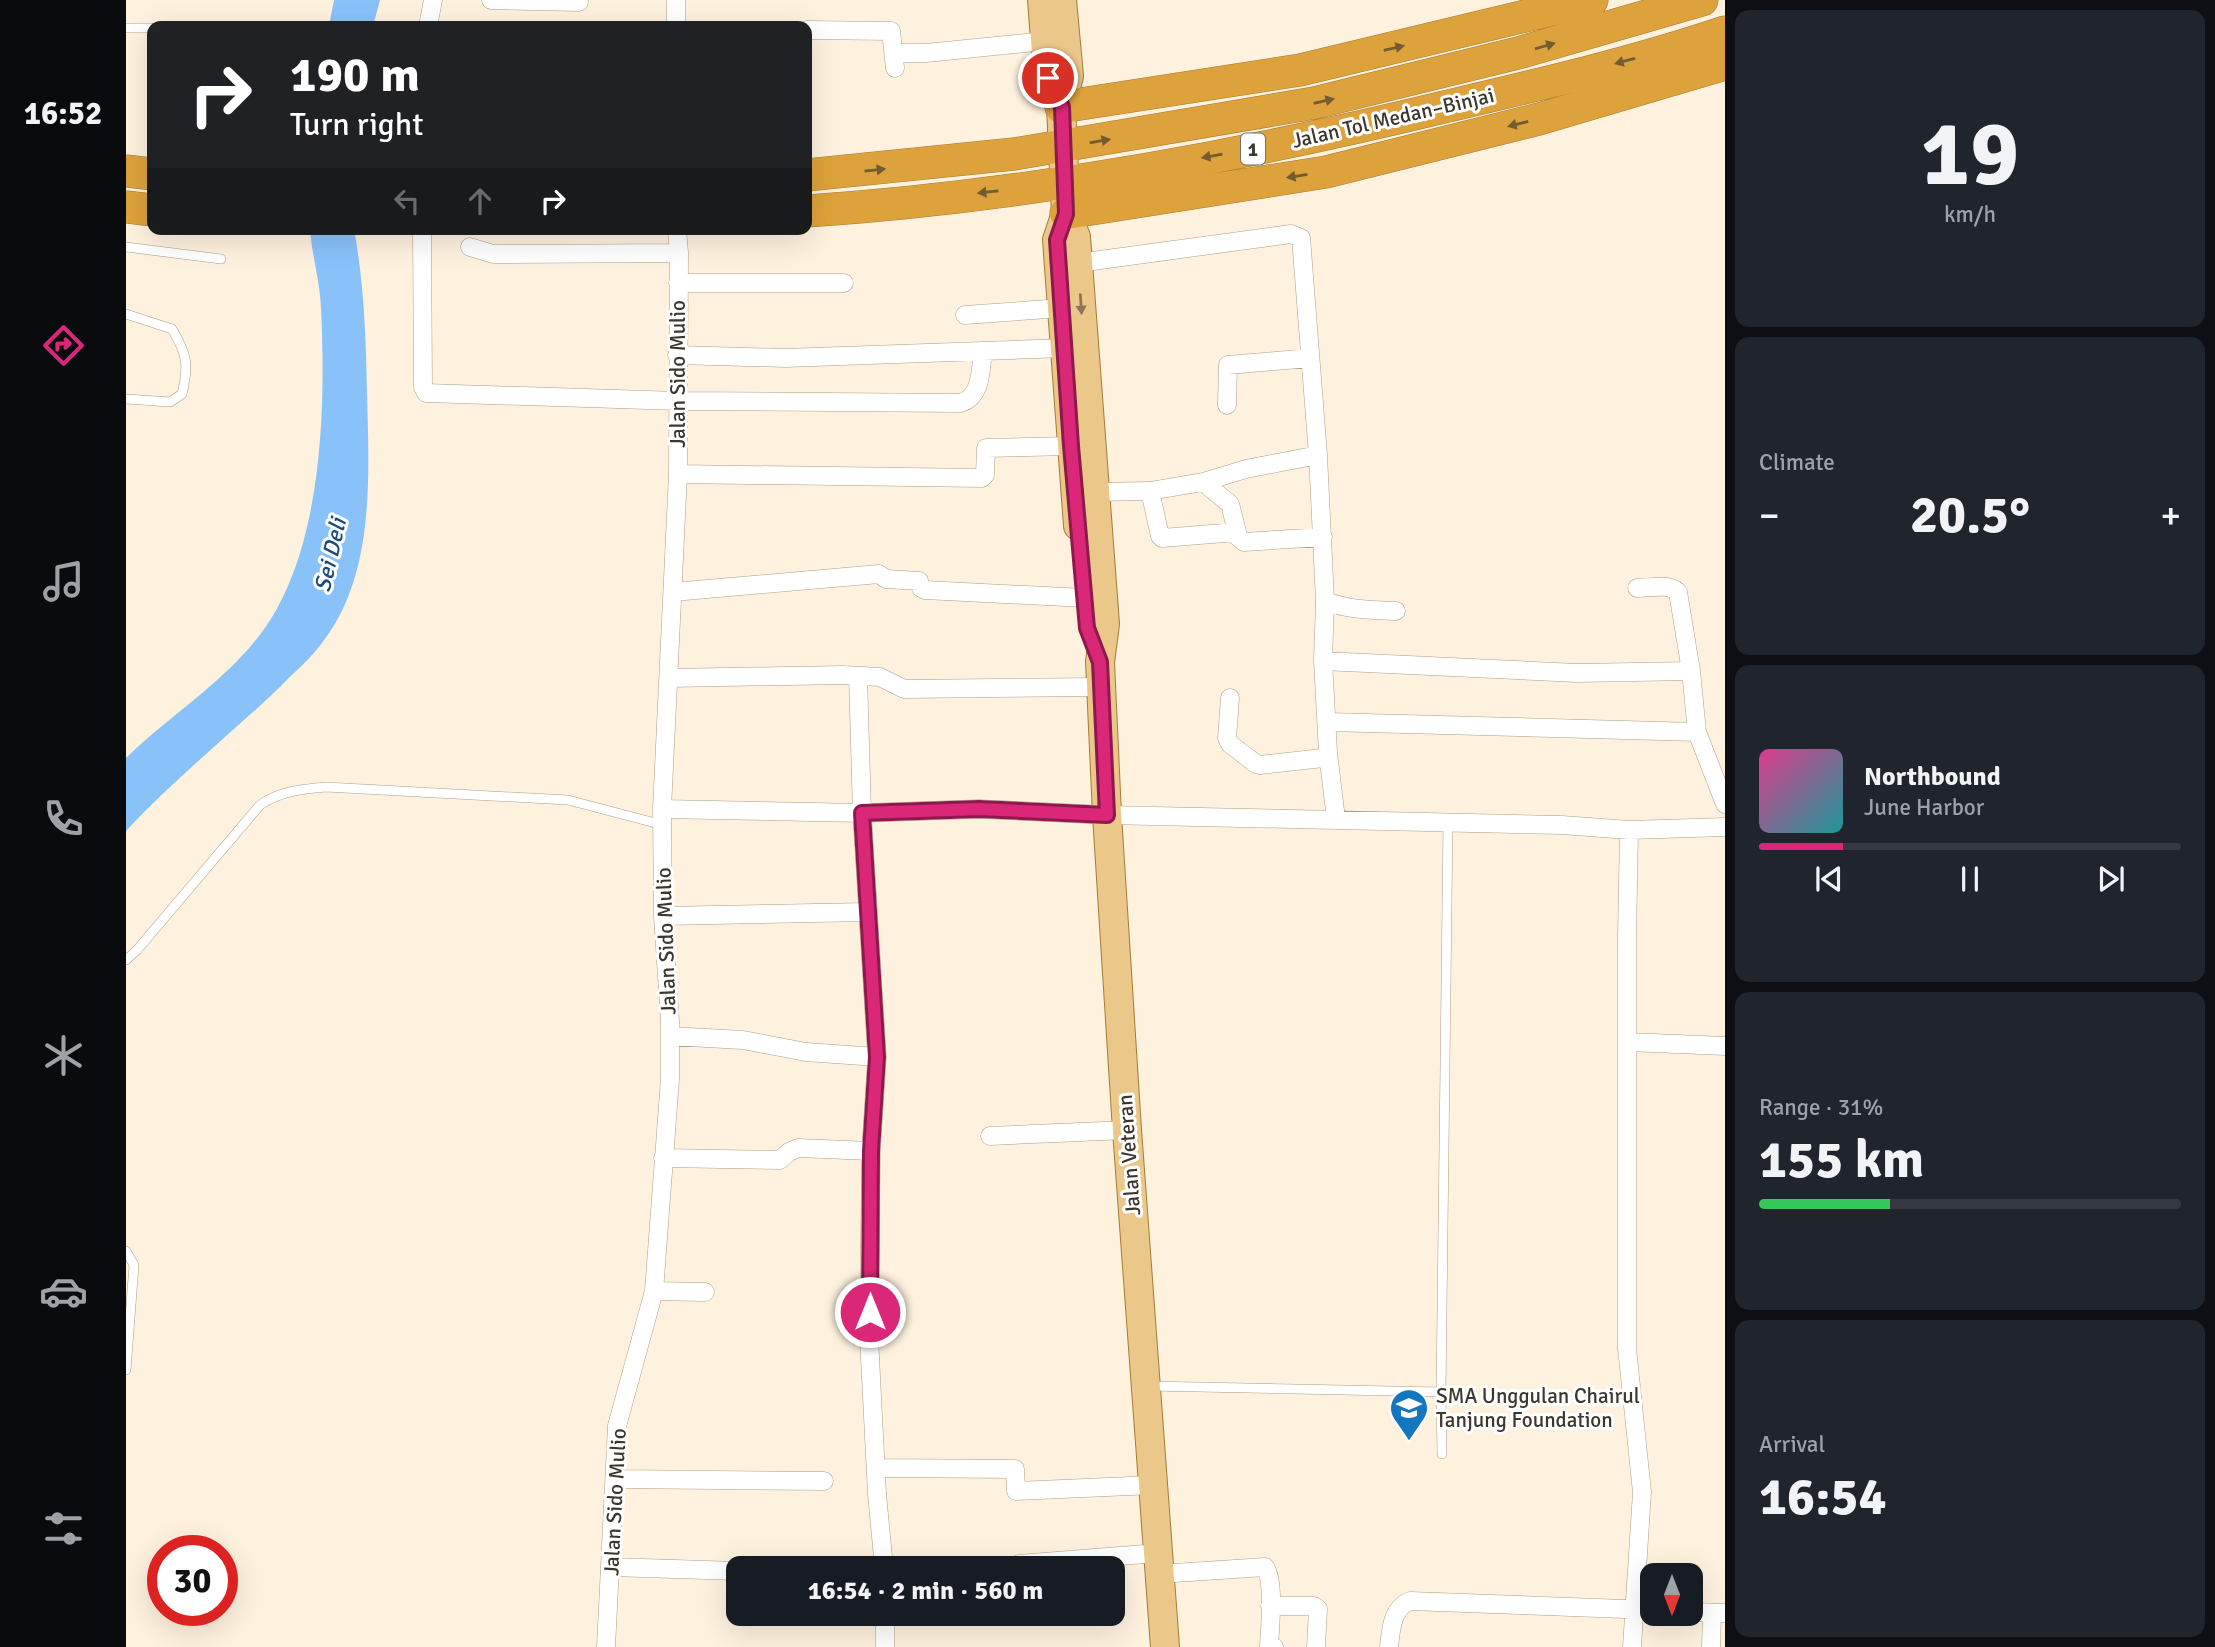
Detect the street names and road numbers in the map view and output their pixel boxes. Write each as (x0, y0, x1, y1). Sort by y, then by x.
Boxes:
street label: Jalan Tol Medan–Binjai (1289, 82, 1497, 154)
road number: 1 (1241, 134, 1265, 164)
street label: Jalan Sido Mulio (665, 300, 691, 448)
street label: Jalan Sido Mulio (650, 867, 682, 1015)
street label: Jalan Veteran (1112, 1094, 1146, 1216)
street label: Jalan Sido Mulio (598, 1428, 632, 1576)

